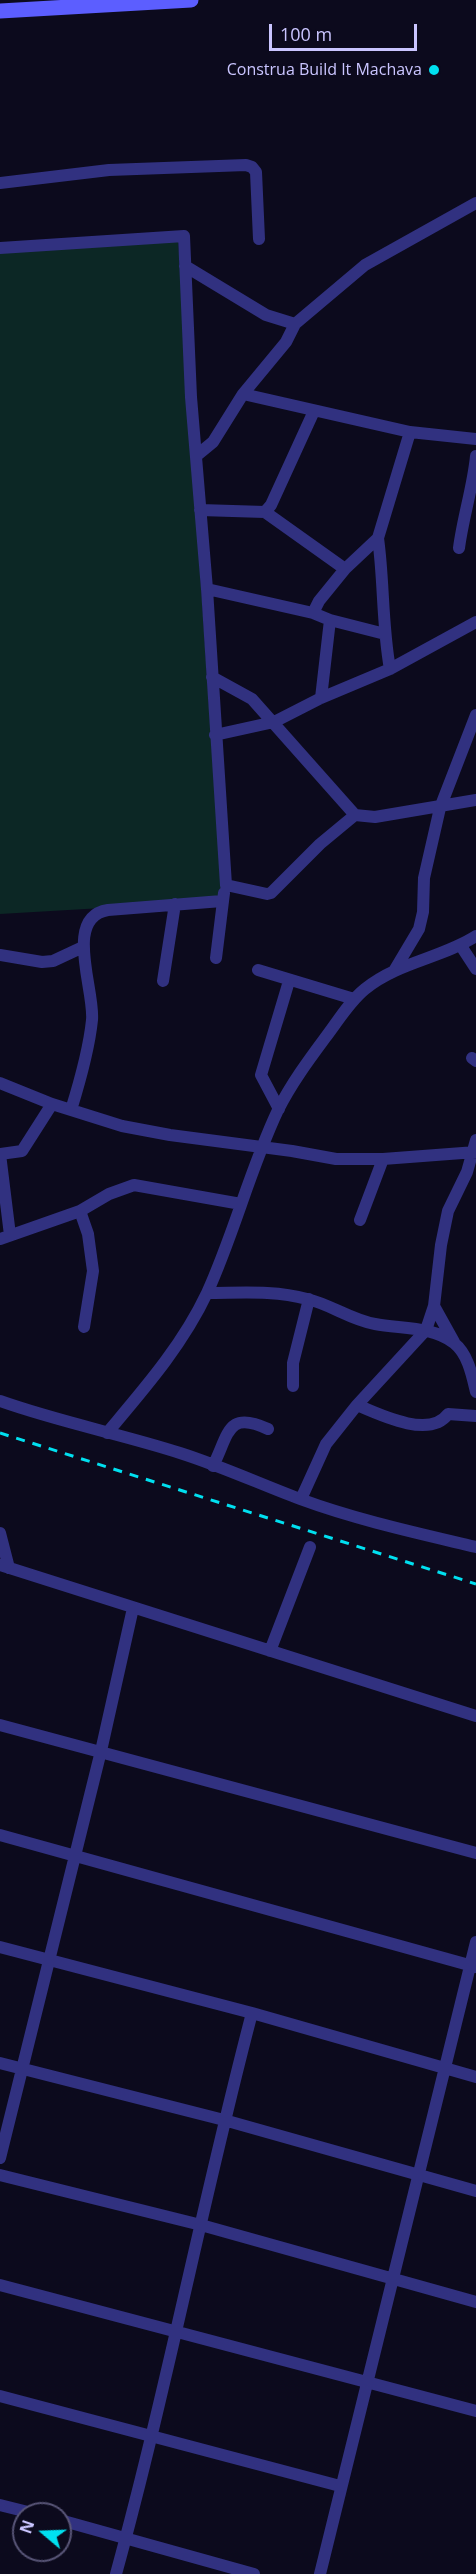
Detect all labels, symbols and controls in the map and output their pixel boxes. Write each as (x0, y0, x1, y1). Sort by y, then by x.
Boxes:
scale bar (272, 12, 420, 50)
text: 100 m (280, 22, 332, 46)
place label: Construa Build It Machava (227, 60, 422, 80)
marker: Construa Build It Machava (427, 63, 441, 77)
north arrow (12, 2502, 72, 2562)
text: N (14, 2517, 39, 2537)

